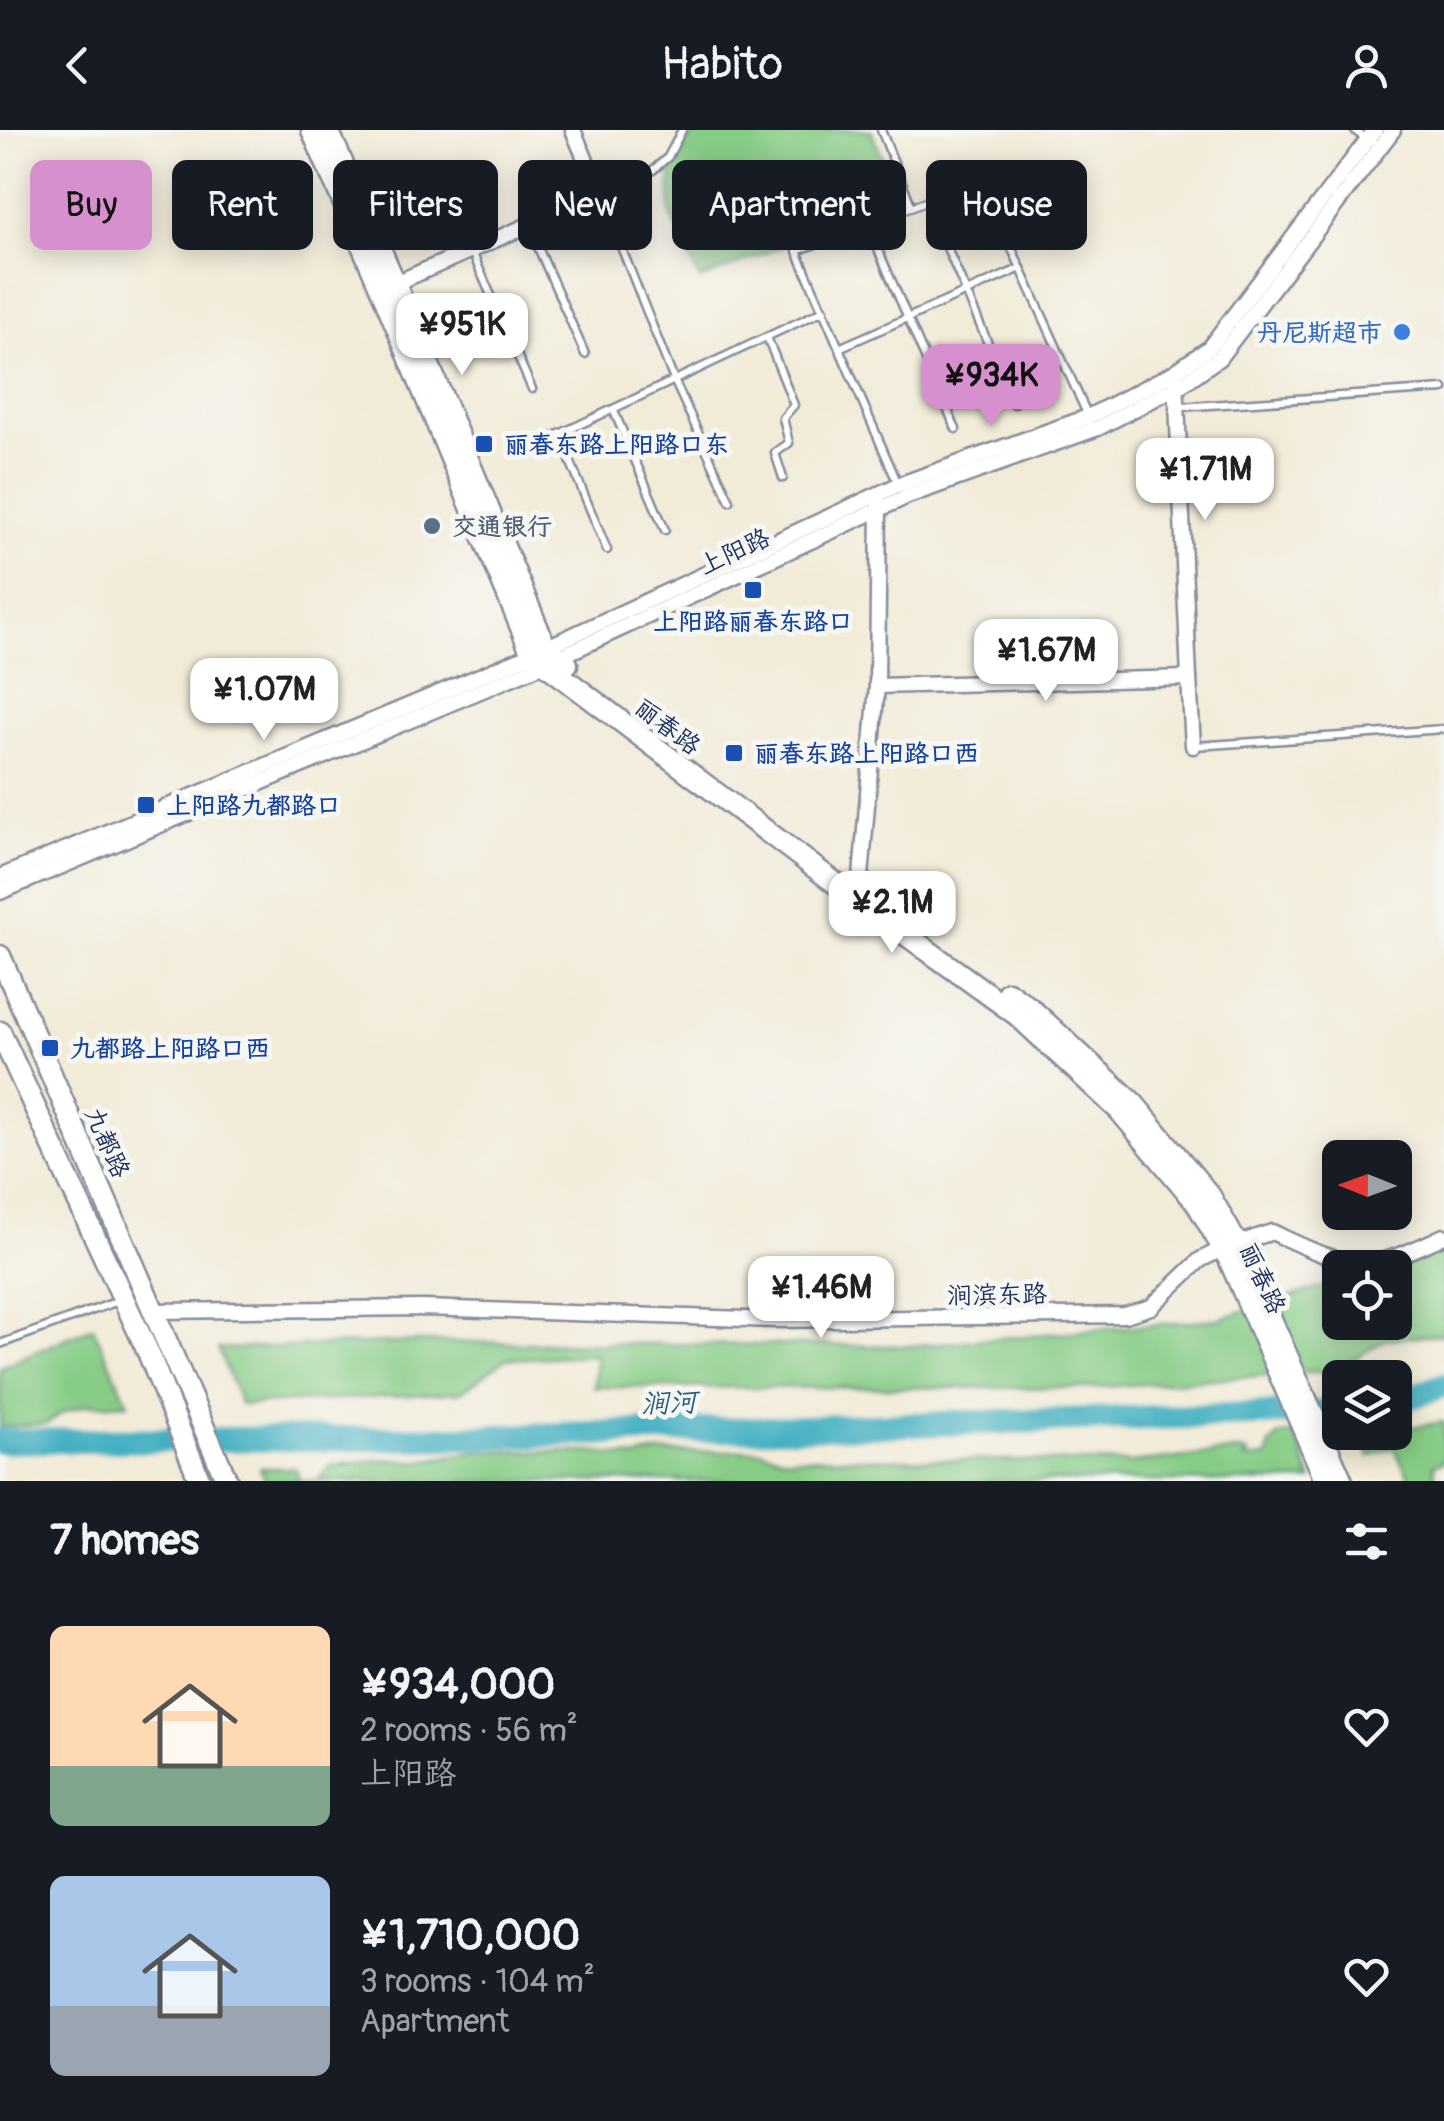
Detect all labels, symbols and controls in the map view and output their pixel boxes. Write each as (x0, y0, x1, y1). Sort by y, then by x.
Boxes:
text: Habito (661, 37, 783, 93)
icon: back (50, 38, 105, 93)
icon: person (1339, 38, 1394, 93)
chip: Buy (30, 160, 152, 250)
chip: Rent (172, 160, 313, 250)
chip: Filters (333, 160, 498, 250)
chip: New (518, 160, 652, 250)
chip: Apartment (672, 160, 906, 250)
chip: House (926, 160, 1087, 250)
pin: ¥951K (392, 293, 532, 378)
text: ¥951K (418, 305, 506, 345)
place label: 丹尼斯超市 (1257, 318, 1382, 349)
marker: 丹尼斯超市 (1391, 321, 1413, 343)
pin: ¥934K (921, 344, 1061, 429)
text: ¥934K (944, 356, 1038, 396)
place label: 丽春东路上阳路口东 (504, 430, 729, 461)
marker: 丽春东路上阳路口东 (473, 433, 495, 455)
pin: ¥1.71M (1124, 438, 1286, 523)
text: ¥1.71M (1158, 450, 1252, 490)
place label: 交通银行 (452, 512, 552, 543)
marker: 交通银行 (421, 515, 443, 537)
street label: 上阳路 (694, 522, 775, 582)
marker: 上阳路丽春东路口 (742, 579, 764, 601)
place label: 上阳路丽春东路口 (653, 607, 853, 638)
pin: ¥1.67M (965, 619, 1127, 704)
text: ¥1.67M (996, 631, 1096, 671)
pin: ¥1.07M (183, 658, 345, 743)
text: ¥1.07M (212, 670, 316, 710)
street label: 丽春路 (628, 692, 706, 762)
place label: 丽春东路上阳路口西 (754, 739, 979, 770)
marker: 丽春东路上阳路口西 (723, 742, 745, 764)
place label: 上阳路九都路口 (166, 791, 341, 822)
marker: 上阳路九都路口 (135, 794, 157, 816)
pin: ¥2.1M (822, 871, 962, 956)
text: ¥2.1M (851, 883, 933, 923)
place label: 九都路上阳路口西 (70, 1034, 270, 1065)
marker: 九都路上阳路口西 (39, 1037, 61, 1059)
street label: 九都路 (77, 1102, 136, 1183)
north arrow (1322, 1140, 1412, 1230)
map controls (1322, 1140, 1412, 1450)
street label: 丽春路 (1232, 1238, 1292, 1319)
button: locate (1322, 1250, 1412, 1340)
pin: ¥1.46M (740, 1256, 902, 1341)
text: ¥1.46M (770, 1268, 872, 1308)
street label: 涧滨东路 (947, 1279, 1047, 1312)
button: layers (1322, 1360, 1412, 1450)
water label: 涧河 (640, 1385, 702, 1422)
icon: filters (1339, 1514, 1394, 1569)
text: 7 homes (50, 1515, 199, 1567)
text: ¥934,000 (360, 1659, 555, 1711)
icon: home (130, 1666, 250, 1786)
icon: heart (1339, 1699, 1394, 1754)
text: 2 rooms · 56 m² (360, 1711, 578, 1751)
text: 上阳路 (360, 1754, 456, 1794)
text: ¥1,710,000 (360, 1910, 580, 1962)
icon: home (130, 1916, 250, 2036)
icon: heart (1339, 1949, 1394, 2004)
text: 3 rooms · 104 m² (360, 1962, 595, 2002)
text: Apartment (360, 2002, 509, 2042)

